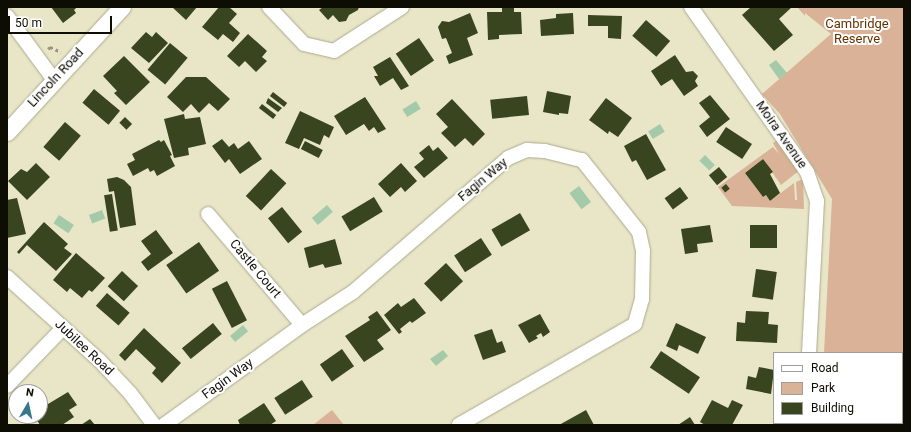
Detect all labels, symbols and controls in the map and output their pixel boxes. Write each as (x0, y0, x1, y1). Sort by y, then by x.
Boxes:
scale bar (10, 8, 114, 34)
text: 50 m (15, 16, 42, 30)
park label: Cambridge Reserve (825, 17, 889, 48)
street label: Lincoln Road (25, 45, 87, 111)
street label: Moira Avenue (752, 98, 810, 172)
street label: Fagin Way (455, 155, 511, 205)
street label: Castle Court (226, 236, 284, 302)
street label: Jubilee Road (51, 317, 117, 379)
legend (773, 352, 903, 424)
street label: Fagin Way (199, 355, 257, 403)
text: Road (811, 361, 839, 375)
text: Park (811, 381, 835, 395)
north arrow (8, 384, 48, 424)
text: N (25, 386, 35, 400)
text: Building (811, 401, 854, 415)

